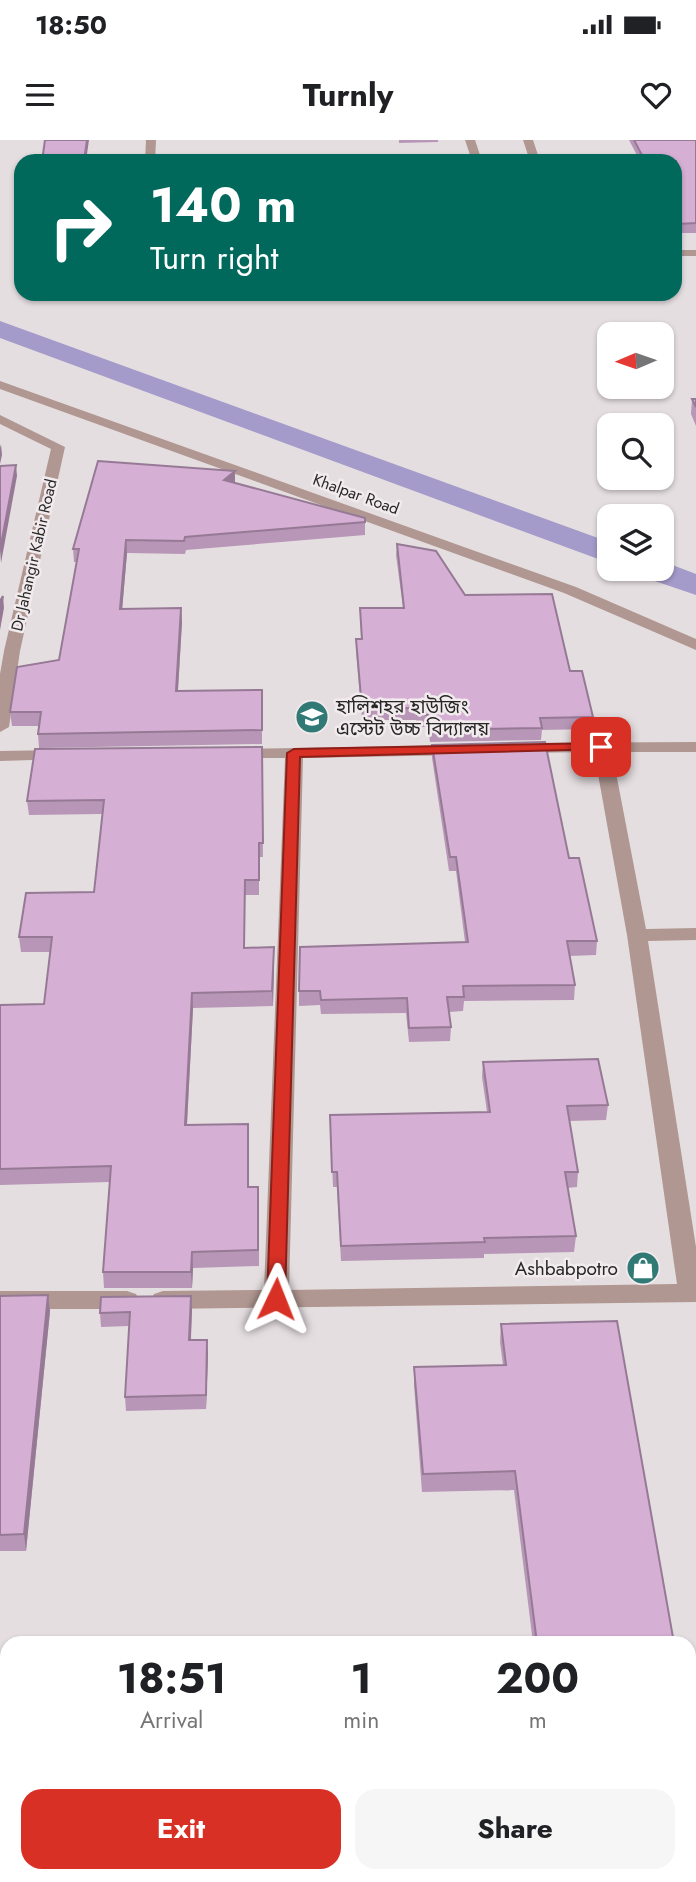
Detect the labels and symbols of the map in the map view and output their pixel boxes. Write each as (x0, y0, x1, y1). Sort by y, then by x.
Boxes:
north arrow (597, 322, 674, 399)
street label: Khalpar Road (310, 468, 402, 520)
street label: Dr Jahangir Kabir Road (5, 477, 63, 633)
place label: হালিশহর হাউজিং এস্টেট উচ্চ বিদ্যালয় (335, 693, 490, 742)
school or university icon: হালিশহর হাউজিং এস্টেট উচ্চ বিদ্যালয় (293, 698, 331, 736)
pin (571, 717, 631, 777)
shop icon: Ashbabpotro (624, 1249, 662, 1287)
place label: Ashbabpotro (515, 1255, 618, 1282)
position arrow (239, 1262, 313, 1336)

